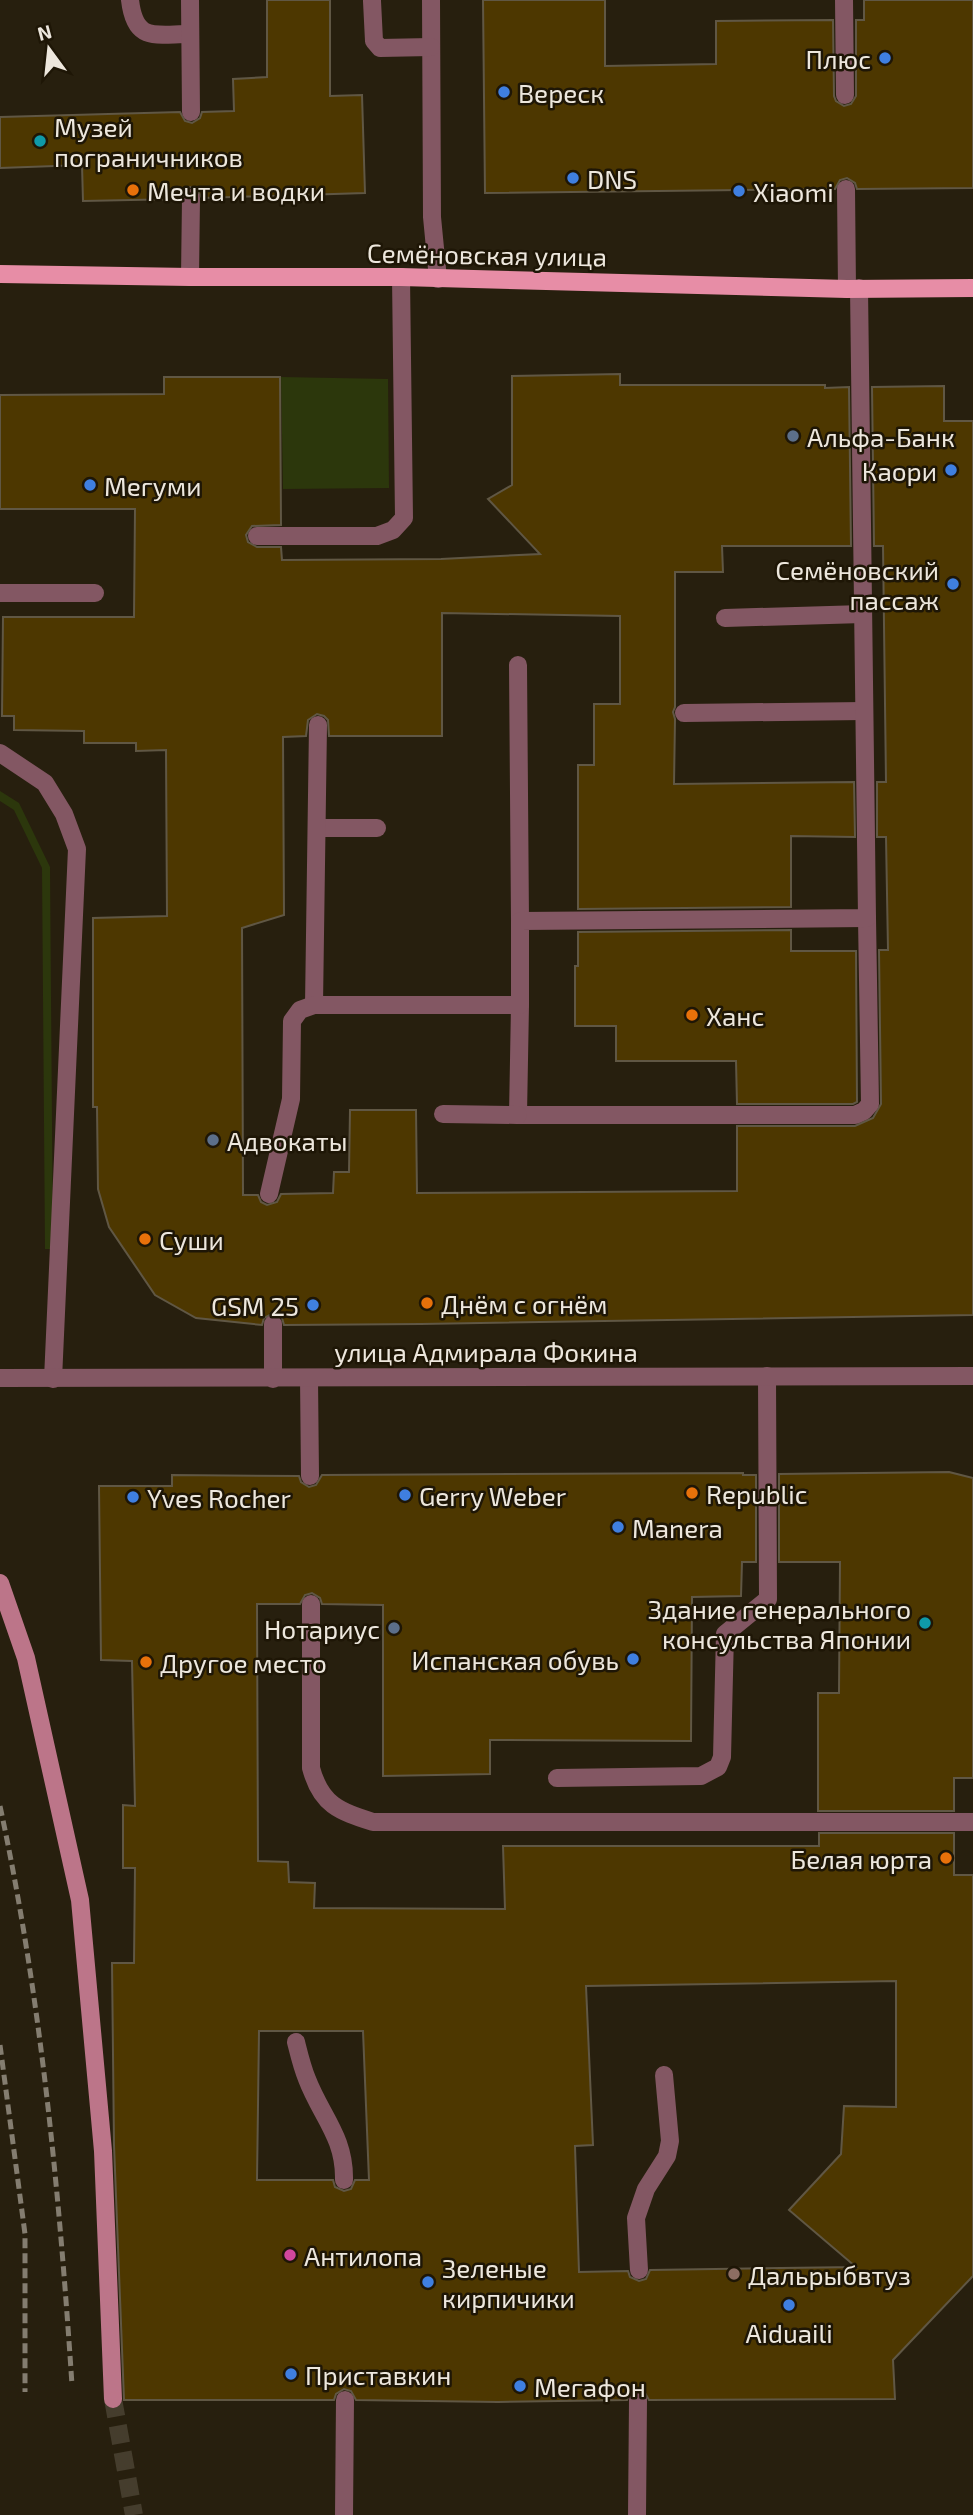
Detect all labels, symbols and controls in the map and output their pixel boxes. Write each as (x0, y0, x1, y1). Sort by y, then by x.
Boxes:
north arrow (14, 14, 84, 84)
text: N (35, 19, 54, 45)
place label: Плюс (806, 43, 871, 74)
marker: Плюс (877, 50, 893, 66)
place label: Вереск (518, 77, 604, 108)
marker: Вереск (496, 84, 512, 100)
place label: Музей пограничников (54, 111, 243, 172)
marker: Музей пограничников (32, 133, 48, 149)
place label: DNS (587, 163, 637, 194)
marker: DNS (565, 170, 581, 186)
place label: Мечта и водки (147, 175, 325, 206)
place label: Xiaomi (753, 176, 834, 207)
marker: Мечта и водки (125, 182, 141, 198)
marker: Xiaomi (731, 183, 747, 199)
street label: Семёновская улица (367, 236, 607, 273)
place label: Альфа-Банк (807, 421, 955, 452)
marker: Альфа-Банк (785, 428, 801, 444)
place label: Каори (862, 455, 937, 486)
marker: Каори (943, 462, 959, 478)
place label: Мегуми (104, 470, 201, 502)
marker: Мегуми (82, 477, 98, 493)
place label: Семёновский пассаж (775, 554, 939, 615)
marker: Семёновский пассаж (945, 576, 961, 592)
place label: Ханс (706, 1000, 764, 1031)
marker: Ханс (684, 1007, 700, 1023)
place label: Адвокаты (227, 1125, 347, 1156)
marker: Адвокаты (205, 1132, 221, 1148)
place label: Суши (159, 1224, 224, 1256)
marker: Суши (137, 1231, 153, 1247)
place label: Днём с огнём (441, 1288, 608, 1319)
place label: GSM 25 (211, 1290, 299, 1321)
marker: Днём с огнём (419, 1295, 435, 1311)
marker: GSM 25 (305, 1297, 321, 1313)
street label: улица Адмирала Фокина (334, 1336, 638, 1368)
place label: Republic (706, 1478, 808, 1509)
place label: Gerry Weber (419, 1480, 566, 1511)
place label: Yves Rocher (147, 1482, 291, 1513)
marker: Republic (684, 1485, 700, 1501)
marker: Gerry Weber (397, 1487, 413, 1503)
marker: Yves Rocher (125, 1489, 141, 1505)
place label: Manera (632, 1512, 723, 1543)
marker: Manera (610, 1519, 626, 1535)
place label: Здание генерального консульства Японии (648, 1593, 911, 1655)
place label: Нотариус (264, 1613, 380, 1645)
marker: Здание генерального консульства Японии (917, 1615, 933, 1631)
marker: Нотариус (386, 1620, 402, 1636)
place label: Испанская обувь (412, 1644, 619, 1676)
place label: Другое место (160, 1647, 327, 1679)
marker: Испанская обувь (625, 1651, 641, 1667)
marker: Другое место (138, 1654, 154, 1670)
place label: Белая юрта (791, 1843, 932, 1874)
marker: Белая юрта (938, 1850, 954, 1866)
place label: Антилопа (304, 2240, 422, 2271)
marker: Антилопа (282, 2247, 298, 2263)
place label: Зеленые кирпичики (442, 2252, 575, 2313)
place label: Дальрыбвтуз (748, 2259, 911, 2291)
marker: Дальрыбвтуз (726, 2266, 742, 2282)
marker: Зеленые кирпичики (420, 2274, 436, 2290)
marker: Aiduaili (781, 2297, 797, 2313)
place label: Aiduaili (745, 2317, 833, 2348)
place label: Приставкин (305, 2359, 451, 2390)
marker: Приставкин (283, 2366, 299, 2382)
place label: Мегафон (534, 2371, 646, 2402)
marker: Мегафон (512, 2378, 528, 2394)

